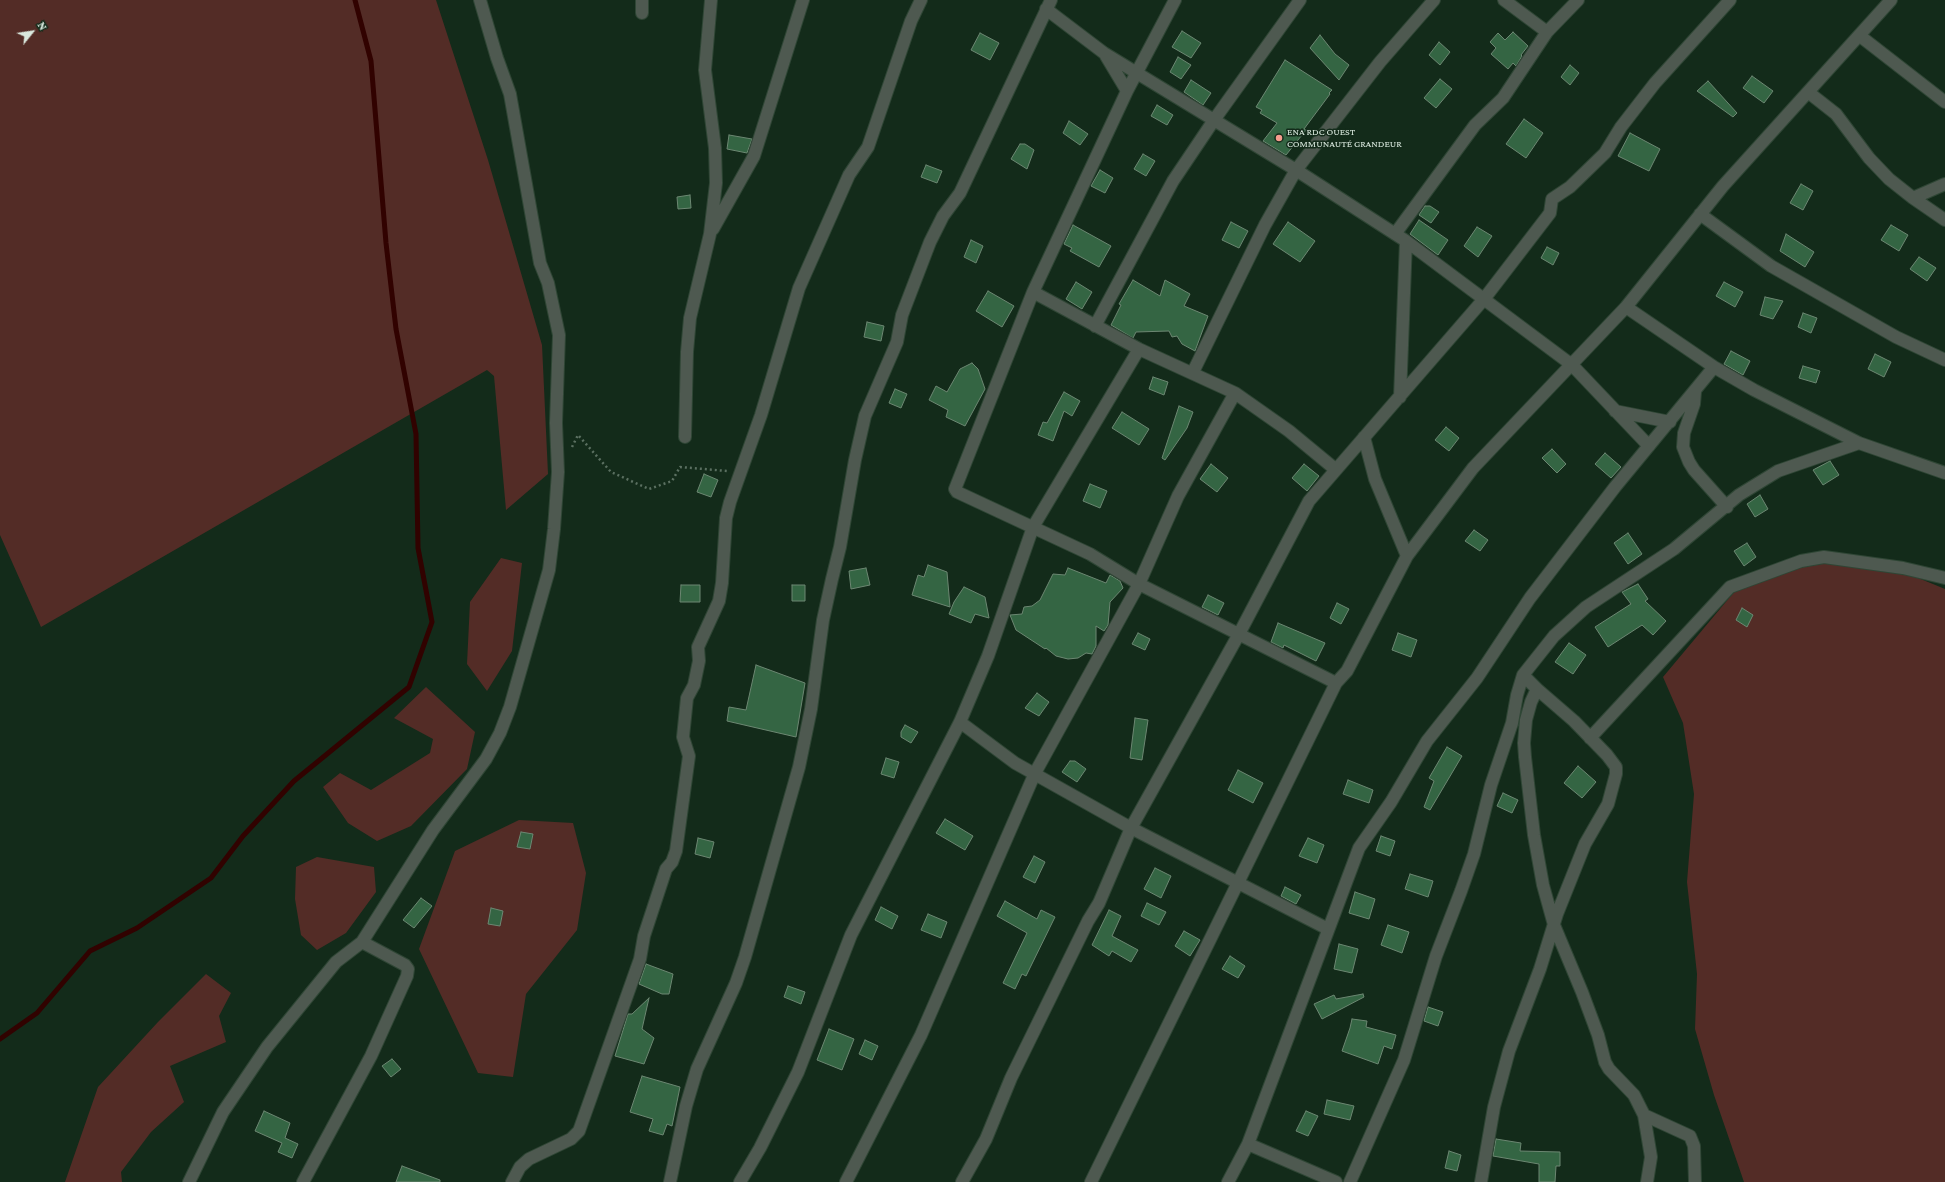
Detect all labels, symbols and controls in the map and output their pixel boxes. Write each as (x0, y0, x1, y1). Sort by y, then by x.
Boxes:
north arrow (12, 12, 52, 52)
text: N (35, 20, 49, 32)
place label: ENA RDC OUEST COMMUNAUTÉ GRANDEUR (1287, 126, 1402, 150)
marker: ENA RDC OUEST COMMUNAUTÉ GRANDEUR (1274, 133, 1284, 143)

